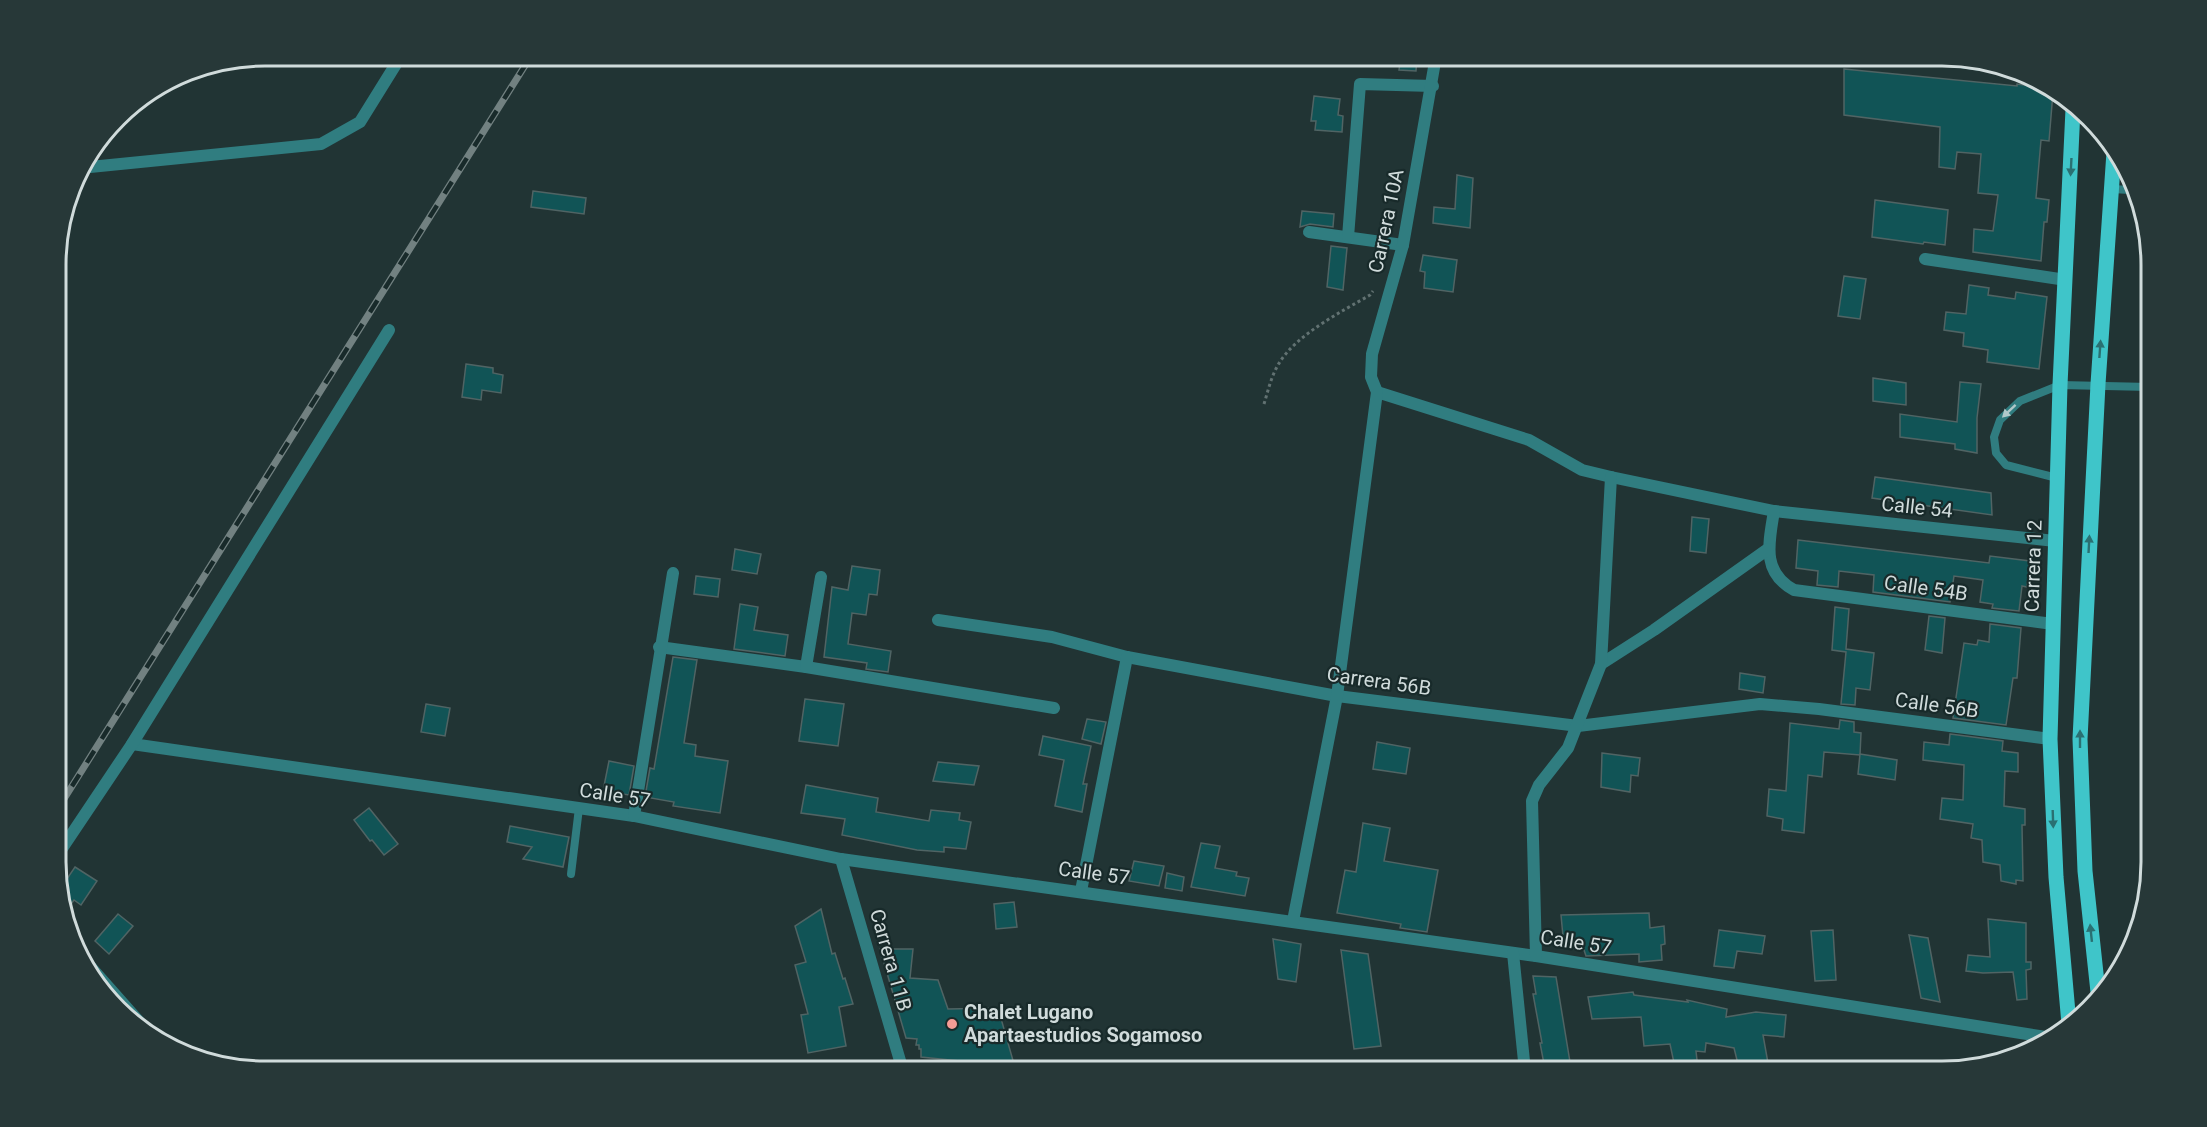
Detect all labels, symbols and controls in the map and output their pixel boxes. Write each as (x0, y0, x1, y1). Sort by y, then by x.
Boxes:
one-way arrow (2066, 158, 2075, 177)
street label: Carrera 10A (1363, 167, 1409, 275)
one-way arrow (2095, 340, 2105, 359)
one-way arrow (2002, 404, 2016, 418)
street label: Calle 54 (1880, 491, 1954, 523)
street label: Carrera 12 (2019, 519, 2047, 613)
one-way arrow (2084, 535, 2093, 554)
street label: Calle 54B (1883, 570, 1969, 606)
street label: Carrera 56B (1325, 662, 1433, 700)
street label: Calle 56B (1894, 687, 1980, 723)
one-way arrow (2075, 729, 2085, 748)
street label: Calle 57 (578, 778, 652, 812)
one-way arrow (2049, 809, 2058, 828)
street label: Calle 57 (1057, 856, 1131, 890)
street label: Carrera 11B (865, 906, 917, 1014)
one-way arrow (2086, 924, 2096, 943)
street label: Calle 57 (1539, 925, 1613, 959)
place label: Chalet Lugano Apartaestudios Sogamoso (964, 1000, 1202, 1047)
marker: Chalet Lugano Apartaestudios Sogamoso (945, 1017, 959, 1031)

